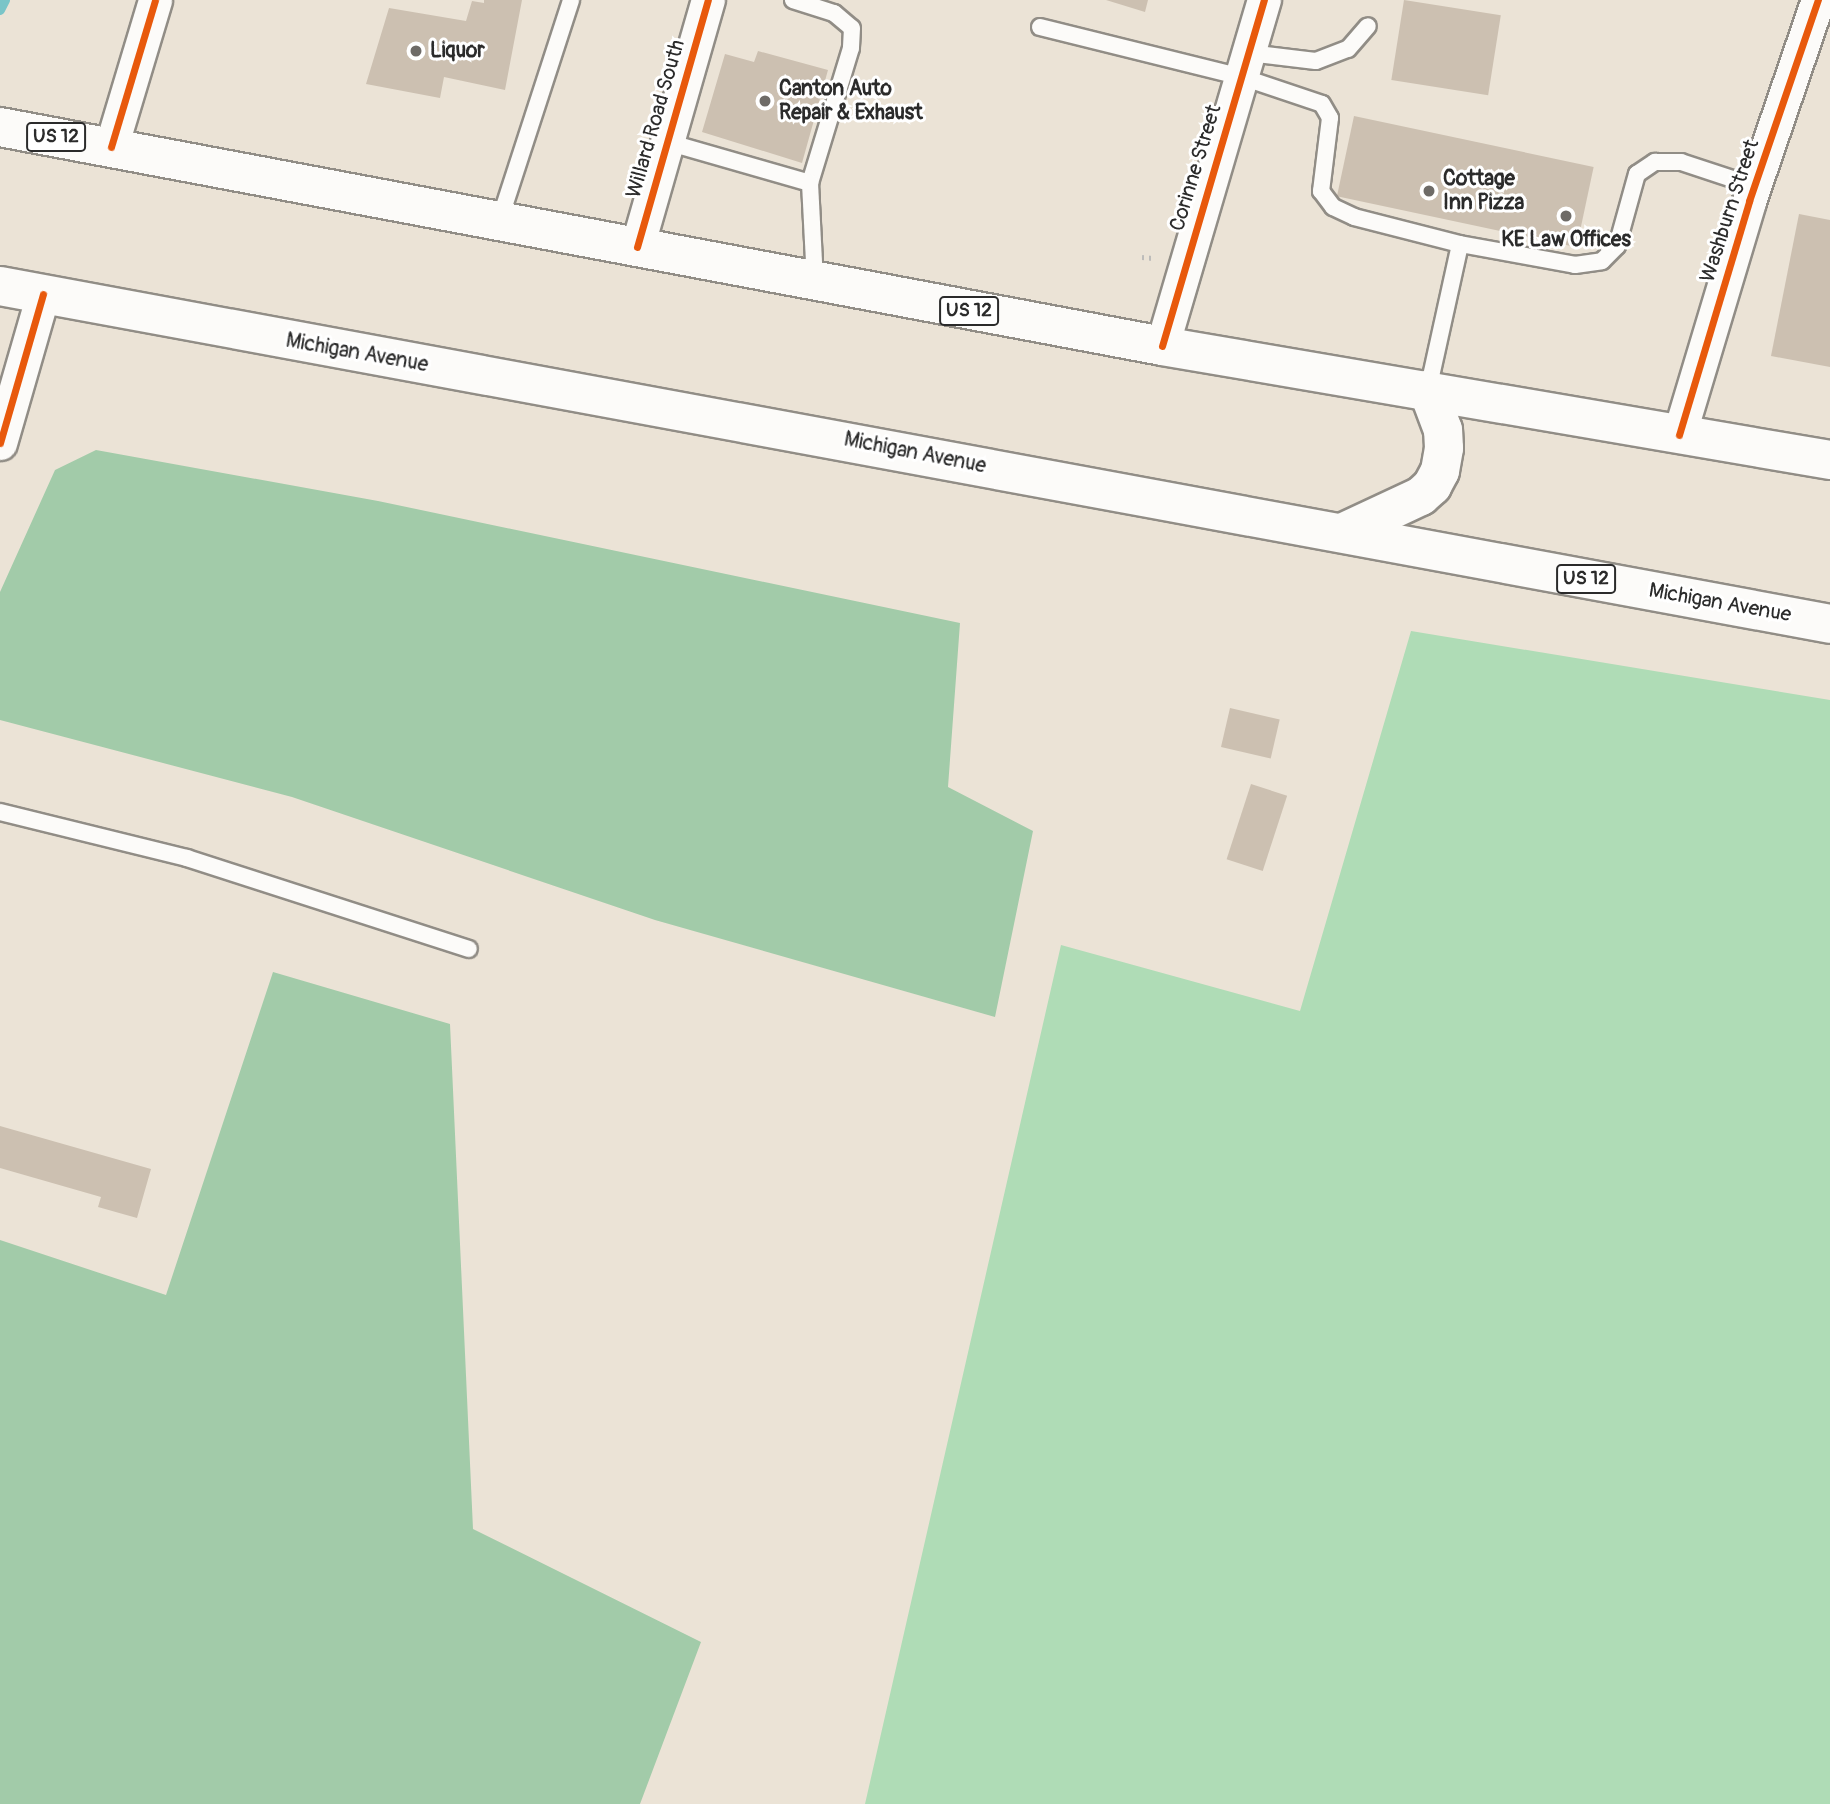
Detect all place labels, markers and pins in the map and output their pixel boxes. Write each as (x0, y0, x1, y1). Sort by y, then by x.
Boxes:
place label: Liquor (430, 38, 485, 64)
marker: Liquor (408, 43, 424, 59)
place label: Canton Auto Repair & Exhaust (779, 76, 923, 126)
marker: Canton Auto Repair & Exhaust (757, 93, 773, 109)
place label: Cottage Inn Pizza (1443, 166, 1524, 216)
marker: Cottage Inn Pizza (1421, 183, 1437, 199)
marker: KE Law Offices (1558, 208, 1574, 224)
place label: KE Law Offices (1501, 227, 1631, 253)

